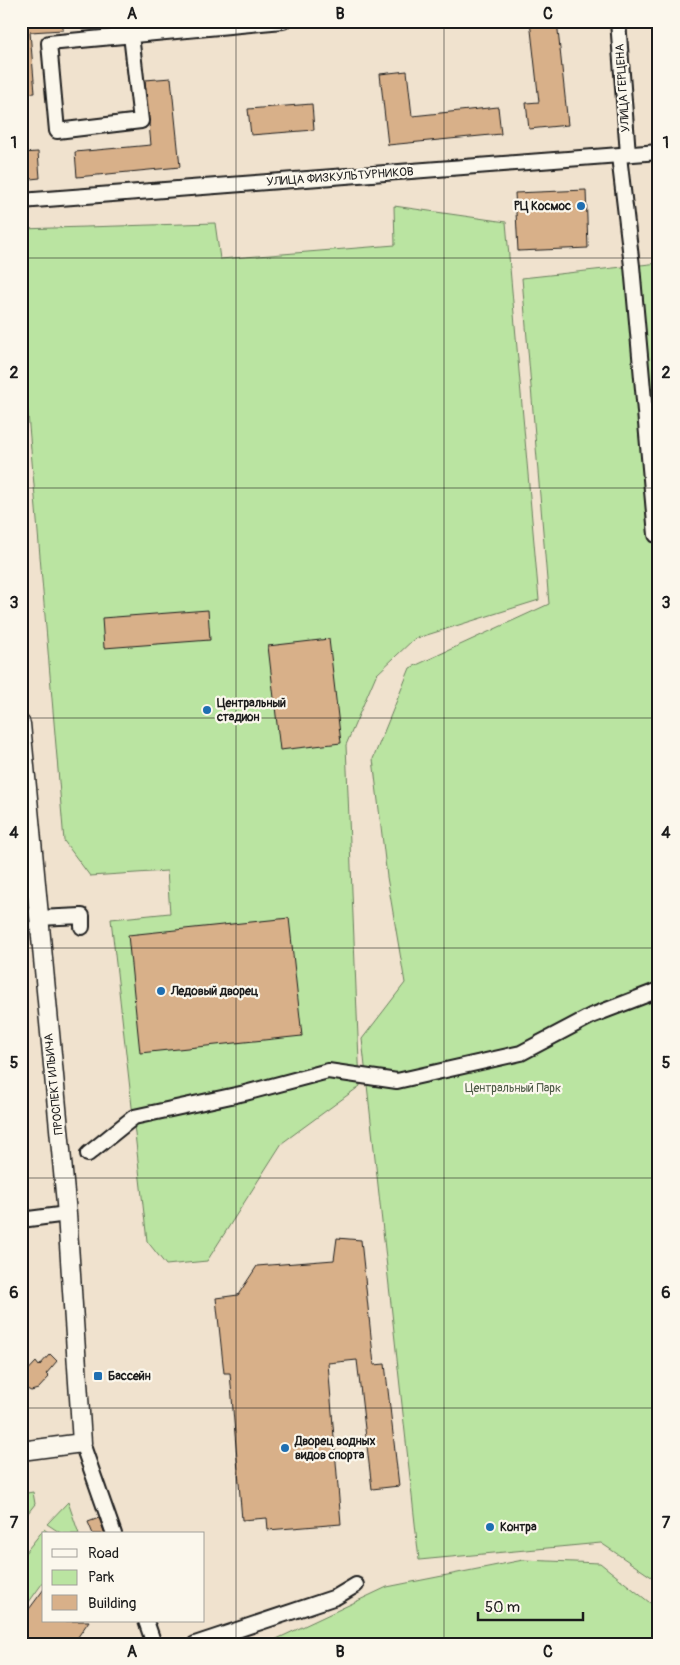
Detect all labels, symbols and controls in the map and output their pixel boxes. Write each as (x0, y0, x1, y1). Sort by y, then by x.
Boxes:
text: A (127, 4, 138, 24)
text: B (335, 4, 345, 24)
text: C (543, 4, 553, 24)
street label: УЛИЦА ГЕРЦЕНА (612, 43, 634, 133)
text: 1 (11, 133, 17, 153)
text: 1 (663, 133, 669, 153)
street label: УЛИЦА ФИЗКУЛЬТУРНИКОВ (266, 164, 414, 190)
place label: РЦ Космос (514, 199, 571, 214)
marker: РЦ Космос (575, 200, 587, 212)
text: 2 (10, 363, 19, 383)
text: 2 (662, 363, 671, 383)
text: 3 (10, 593, 19, 613)
text: 3 (662, 593, 671, 613)
place label: Центральный стадион (216, 696, 286, 725)
marker: Центральный стадион (201, 704, 213, 716)
text: 4 (9, 823, 19, 843)
text: 4 (661, 823, 671, 843)
place label: Ледовый дворец (170, 984, 259, 999)
marker: Ледовый дворец (155, 985, 167, 997)
street label: ПРОСПЕКТ ИЛЬИЧА (41, 1032, 67, 1135)
text: 5 (10, 1053, 19, 1073)
text: 5 (662, 1053, 671, 1073)
park label: Центральный Парк (465, 1081, 561, 1096)
text: 6 (9, 1283, 19, 1303)
text: 6 (661, 1283, 671, 1303)
place label: Бассейн (108, 1369, 151, 1384)
marker: Бассейн (92, 1370, 104, 1382)
place label: Дворец водных видов спорта (294, 1434, 376, 1463)
marker: Дворец водных видов спорта (279, 1442, 291, 1454)
text: 7 (10, 1513, 19, 1533)
text: 7 (662, 1513, 671, 1533)
place label: Контра (500, 1520, 537, 1535)
marker: Контра (484, 1521, 496, 1533)
legend (42, 1532, 205, 1622)
text: Road (88, 1544, 119, 1563)
text: Park (88, 1568, 115, 1587)
scale bar (478, 1590, 582, 1622)
text: Building (88, 1594, 136, 1613)
text: 50 m (485, 1598, 520, 1617)
text: A (127, 1642, 138, 1662)
text: B (335, 1642, 345, 1662)
text: C (543, 1642, 553, 1662)

